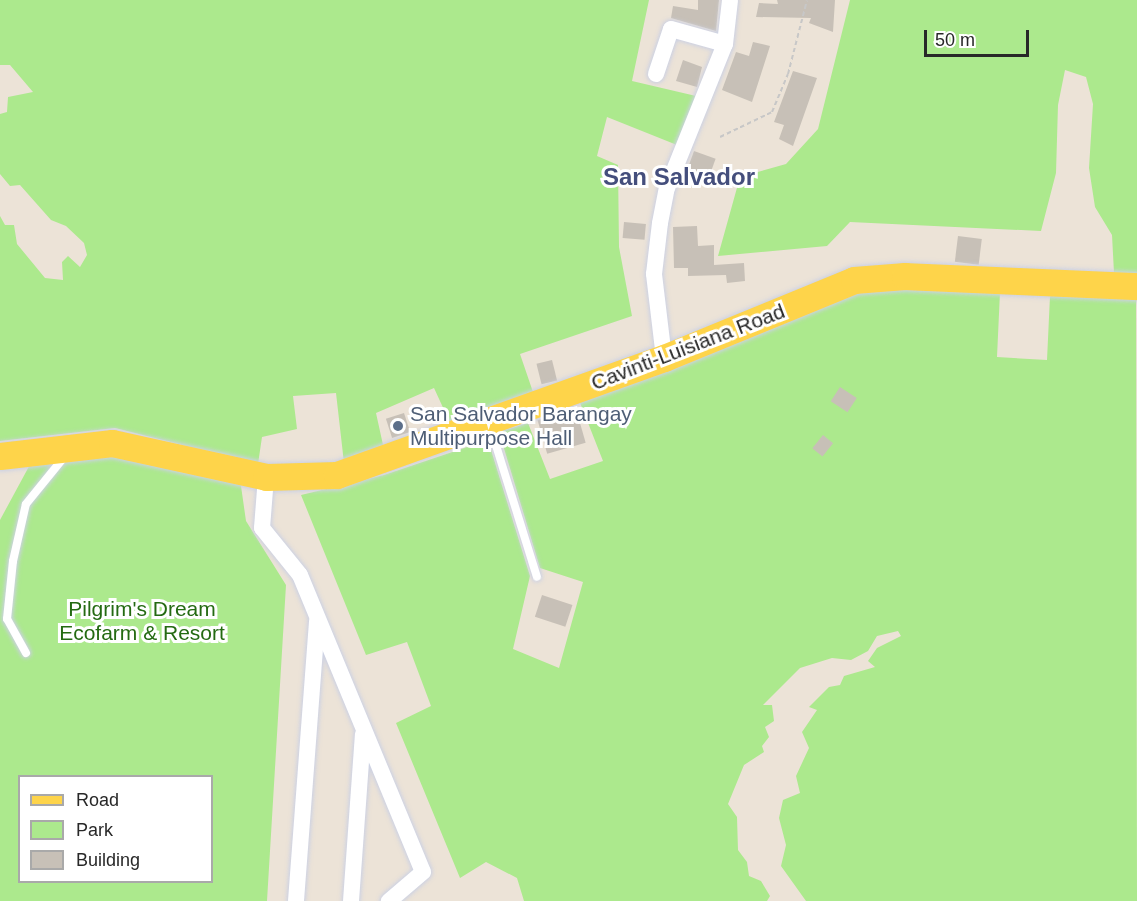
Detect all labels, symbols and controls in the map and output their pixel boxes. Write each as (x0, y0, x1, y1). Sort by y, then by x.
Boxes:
scale bar (927, 18, 1032, 56)
text: 50 m (935, 30, 975, 50)
district label: San Salvador (603, 163, 755, 191)
street label: Cavinti-Luisiana Road (588, 298, 788, 396)
place label: San Salvador Barangay Multipurpose Hall (410, 401, 632, 451)
marker: San Salvador Barangay Multipurpose Hall (391, 419, 405, 433)
park label: Pilgrim's Dream Ecofarm & Resort (59, 596, 225, 646)
legend (18, 775, 213, 883)
text: Road (76, 790, 119, 810)
text: Park (76, 820, 113, 840)
text: Building (76, 850, 140, 870)

